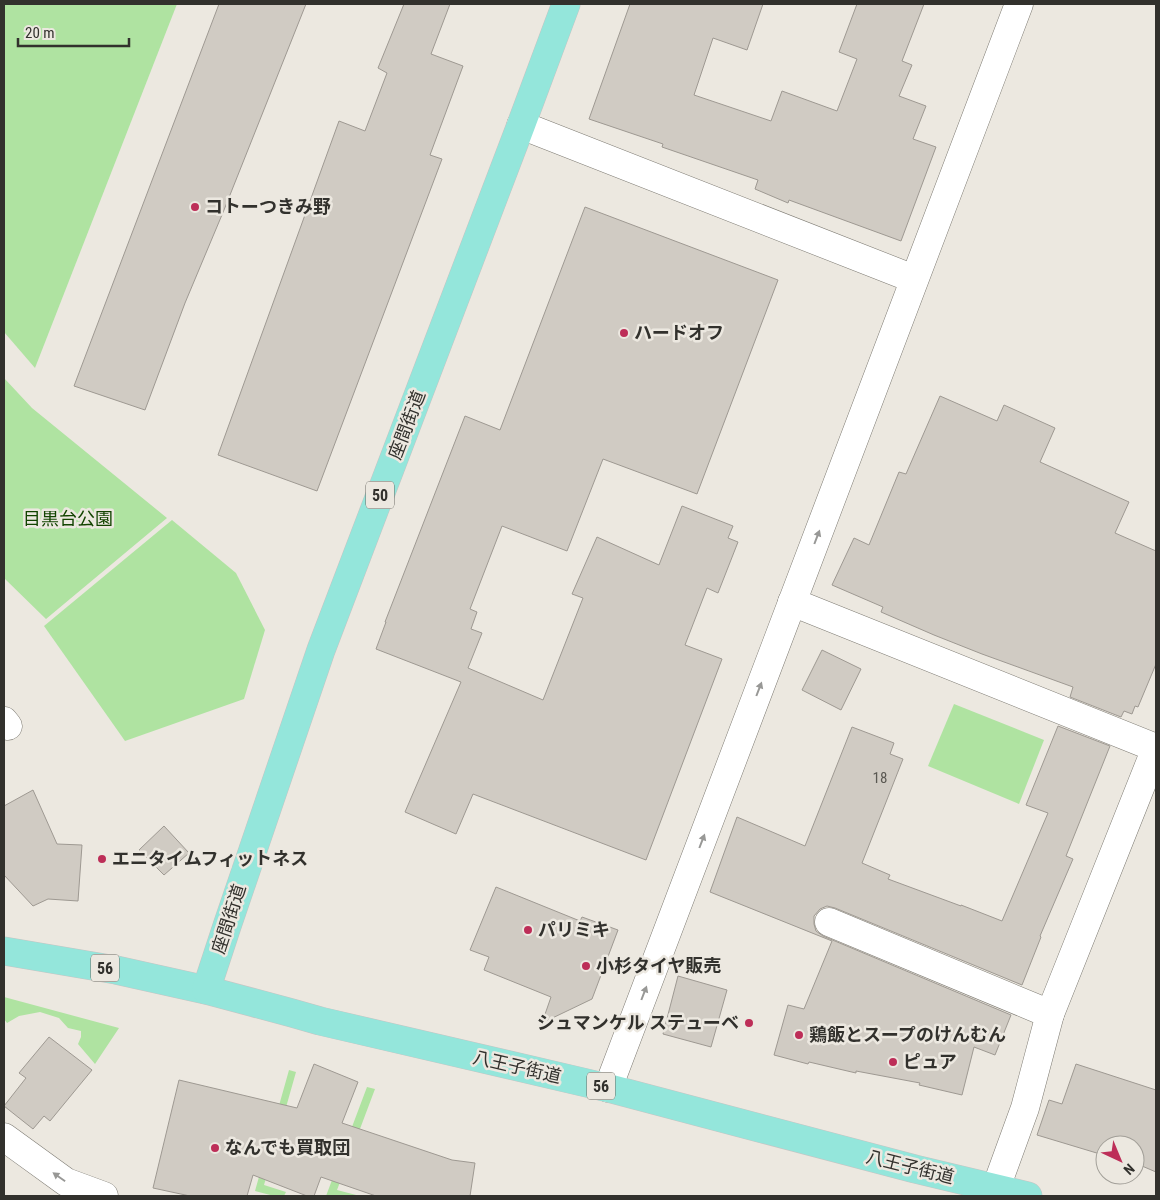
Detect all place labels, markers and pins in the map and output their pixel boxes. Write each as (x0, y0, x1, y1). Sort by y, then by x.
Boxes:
place label: コトーつきみ野 (205, 196, 331, 217)
marker: コトーつきみ野 (189, 201, 201, 213)
place label: ハードオフ (634, 322, 724, 343)
marker: ハードオフ (618, 327, 630, 339)
place label: エニタイムフィットネス (112, 848, 308, 869)
marker: エニタイムフィットネス (96, 853, 108, 865)
place label: パリミキ (538, 919, 610, 940)
marker: パリミキ (522, 924, 534, 936)
place label: 小杉タイヤ販売 (596, 955, 721, 976)
marker: 小杉タイヤ販売 (580, 960, 592, 972)
place label: シュマンケル ステューベ (537, 1012, 739, 1033)
marker: シュマンケル ステューベ (743, 1017, 755, 1029)
place label: 鶏飯とスープのけんむん (809, 1024, 1006, 1045)
marker: 鶏飯とスープのけんむん (793, 1029, 805, 1041)
place label: ピュア (903, 1051, 957, 1072)
marker: ピュア (887, 1056, 899, 1068)
place label: なんでも買取団 (225, 1137, 350, 1158)
marker: なんでも買取団 (209, 1142, 221, 1154)

